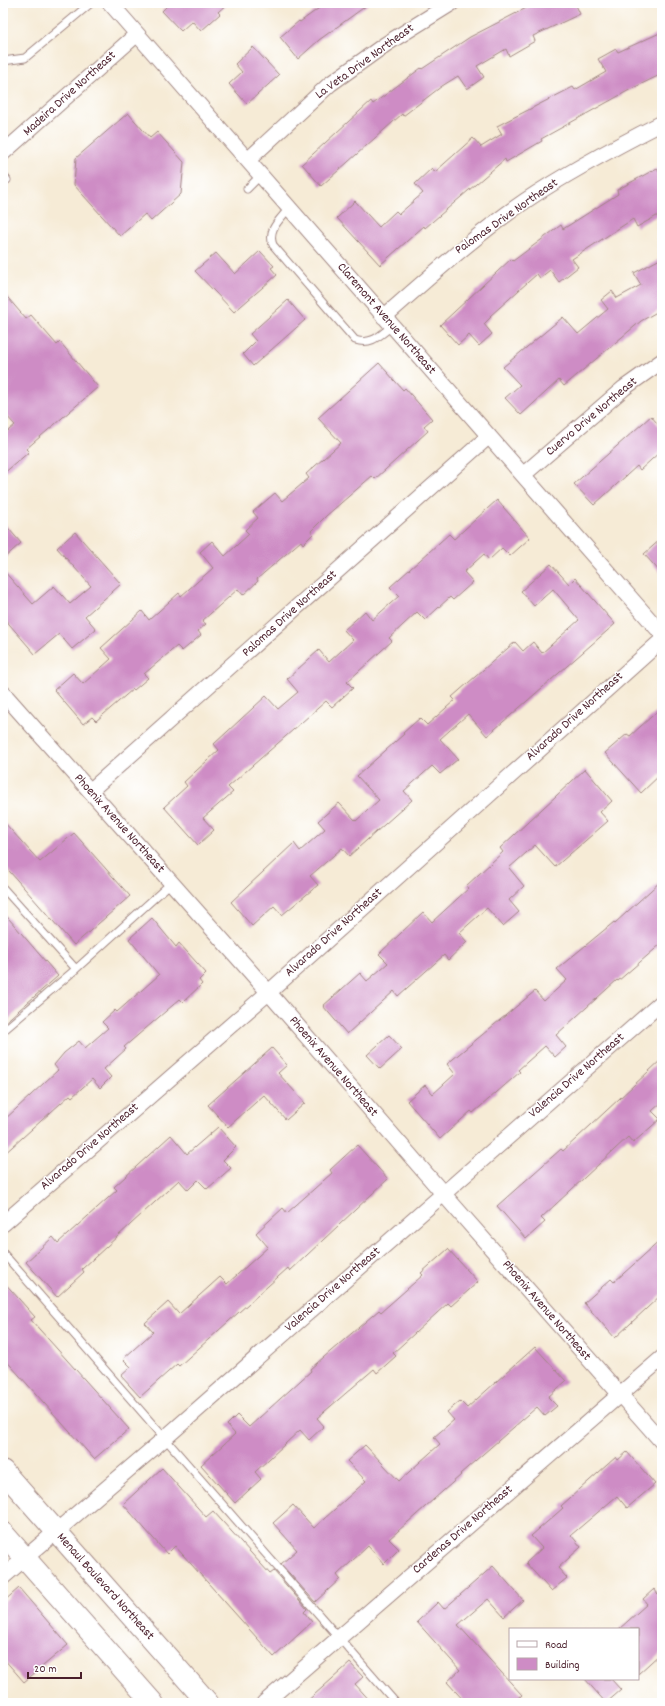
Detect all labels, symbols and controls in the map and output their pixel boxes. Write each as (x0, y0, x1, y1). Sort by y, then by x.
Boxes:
street label: La Veta Drive Northeast (312, 19, 419, 104)
street label: Madeira Drive Northeast (19, 47, 121, 141)
street label: Palomas Drive Northeast (451, 174, 563, 260)
street label: Claremont Avenue Northeast (332, 259, 440, 379)
street label: Cuervo Drive Northeast (542, 373, 642, 461)
street label: Palomas Drive Northeast (238, 566, 342, 662)
street label: Alvarado Drive Northeast (522, 668, 628, 766)
street label: Phoenix Avenue Northeast (69, 770, 169, 878)
street label: Alvarado Drive Northeast (281, 884, 387, 982)
street label: Phoenix Avenue Northeast (284, 1012, 382, 1122)
street label: Valencia Drive Northeast (525, 1029, 629, 1123)
street label: Alvarado Drive Northeast (36, 1099, 144, 1195)
street label: Valencia Drive Northeast (281, 1243, 385, 1337)
street label: Phoenix Avenue Northeast (497, 1256, 595, 1366)
street label: Cardenas Drive Northeast (409, 1481, 518, 1579)
street label: Menaul Boulevard Northeast (52, 1529, 159, 1645)
legend (509, 1628, 639, 1680)
text: Road (545, 1637, 567, 1654)
scale bar (28, 1654, 81, 1680)
text: Building (545, 1657, 580, 1674)
text: 20 m (34, 1661, 57, 1678)

